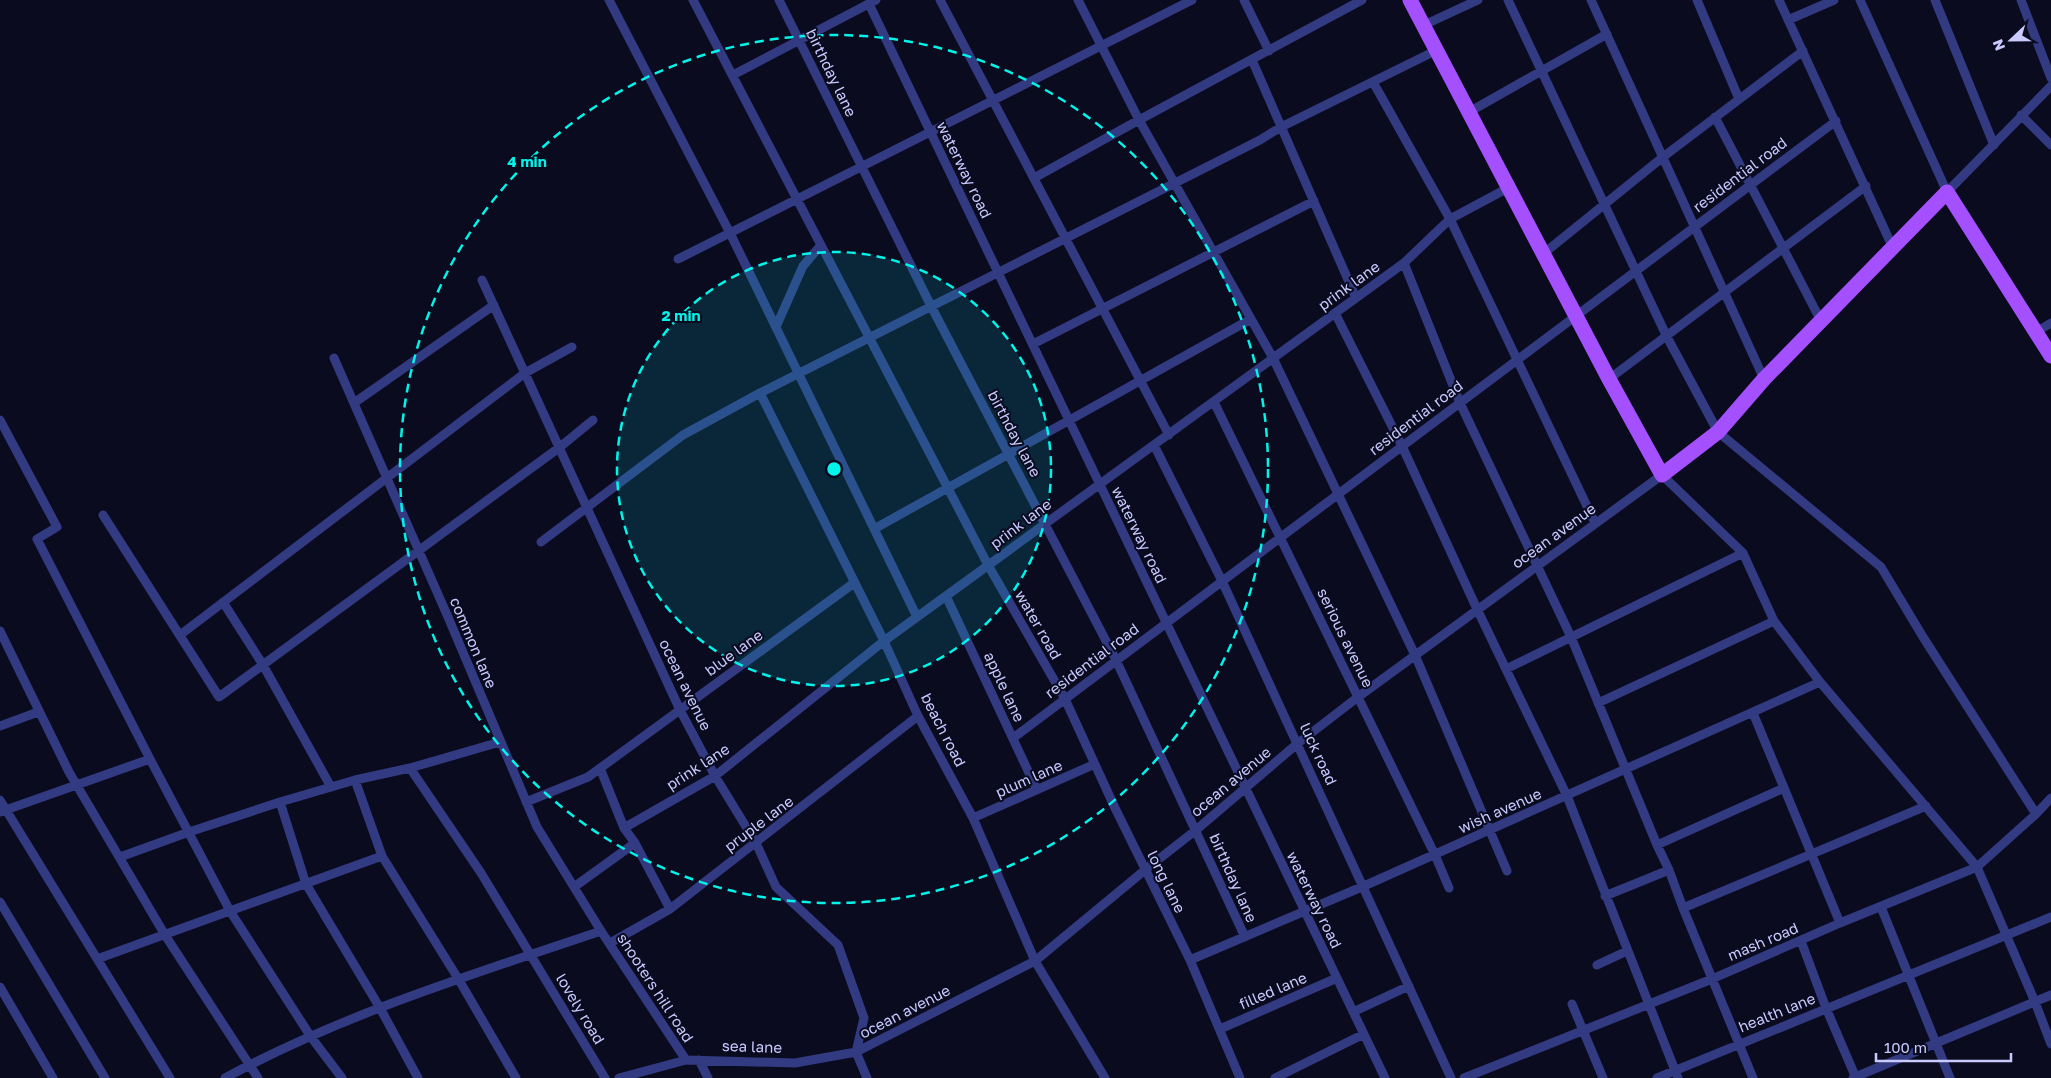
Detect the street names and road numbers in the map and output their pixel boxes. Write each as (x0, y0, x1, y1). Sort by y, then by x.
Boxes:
street label: birthday lane (803, 26, 861, 120)
street label: waterway road (934, 118, 996, 221)
street label: residential road (1689, 133, 1790, 215)
street label: prink lane (1314, 257, 1383, 314)
street label: residential road (1365, 376, 1466, 458)
street label: birthday lane (985, 387, 1045, 480)
street label: waterway road (1109, 483, 1171, 586)
street label: prink lane (986, 494, 1055, 552)
street label: ocean avenue (1508, 499, 1599, 572)
street label: serious avenue (1314, 585, 1378, 690)
street label: water road (1012, 587, 1066, 662)
street label: common lane (447, 594, 501, 691)
street label: residential road (1041, 619, 1142, 701)
street label: blue lane (701, 625, 766, 679)
street label: ocean avenue (656, 636, 716, 733)
street label: apple lane (981, 649, 1029, 725)
street label: beach road (918, 690, 970, 769)
street label: luck road (1297, 720, 1341, 788)
street label: prink lane (662, 739, 733, 793)
street label: ocean avenue (1187, 742, 1274, 820)
street label: plum lane (992, 755, 1065, 801)
street label: wish avenue (1455, 784, 1544, 836)
street label: pruple lane (720, 791, 797, 855)
street label: birthday lane (1206, 830, 1262, 925)
street label: long lane (1144, 847, 1190, 916)
street label: waterway road (1284, 848, 1346, 951)
street label: mash road (1725, 918, 1801, 964)
street label: shooters hill road (614, 930, 698, 1045)
street label: filled lane (1236, 968, 1309, 1012)
street label: lovely road (553, 970, 609, 1047)
street label: ocean avenue (856, 980, 953, 1042)
street label: health lane (1736, 988, 1818, 1036)
street label: sea lane (722, 1036, 783, 1056)

